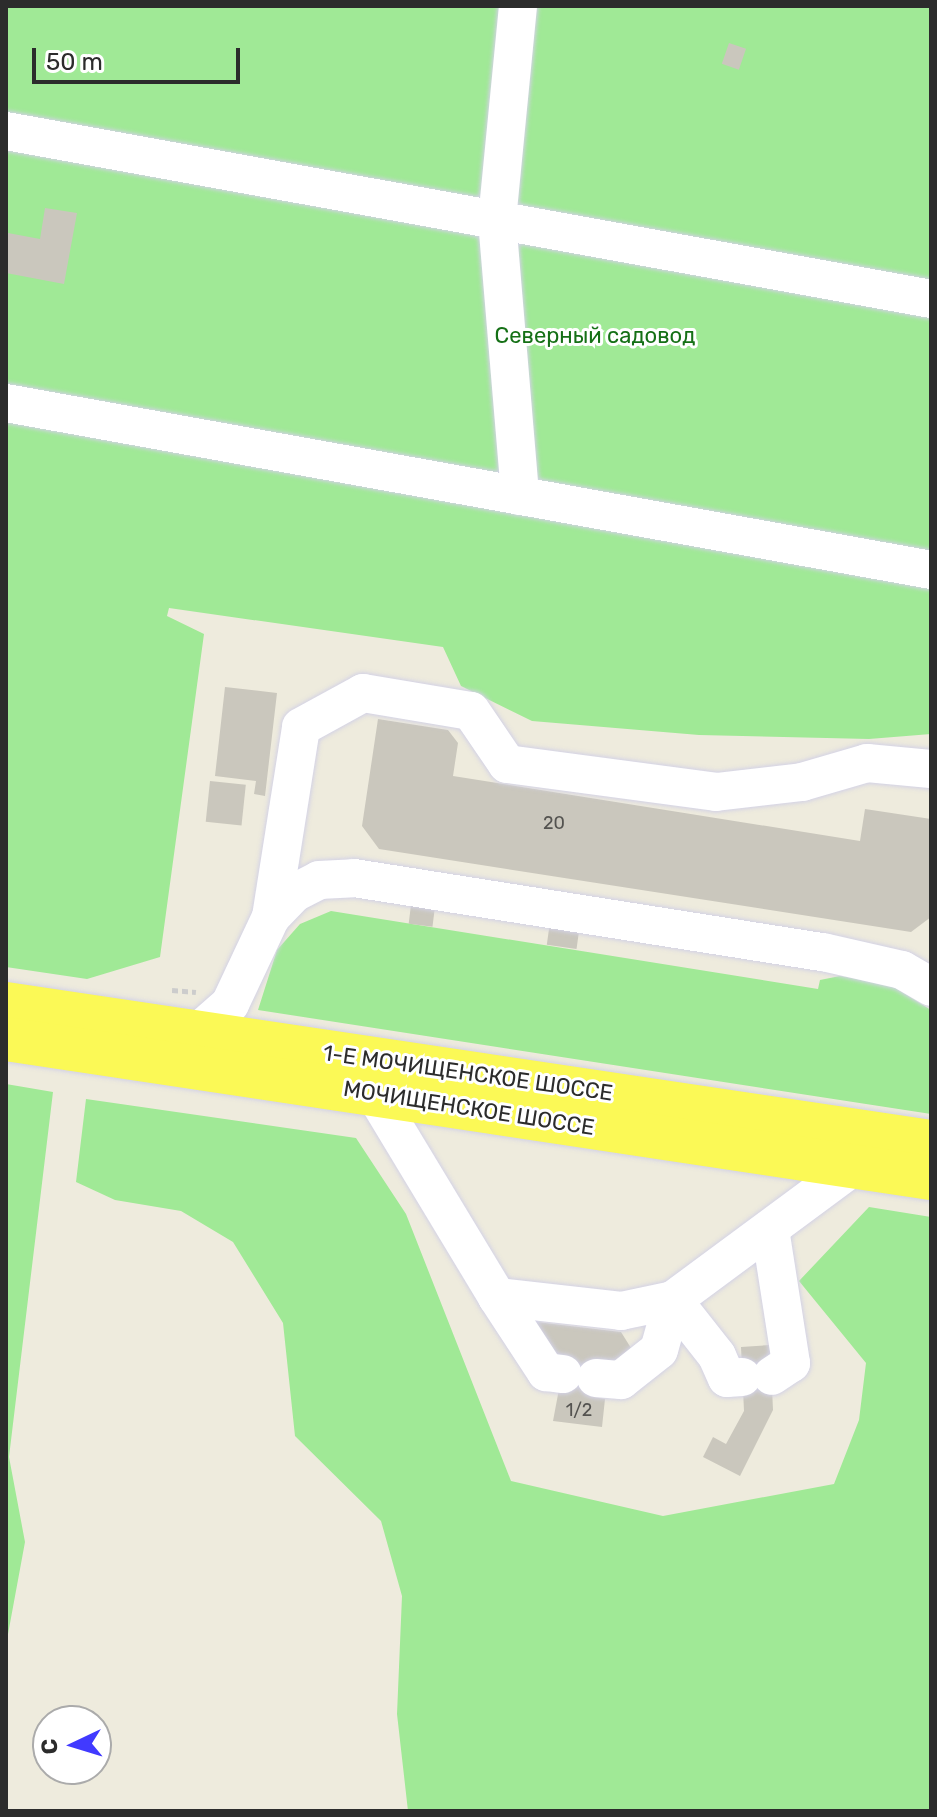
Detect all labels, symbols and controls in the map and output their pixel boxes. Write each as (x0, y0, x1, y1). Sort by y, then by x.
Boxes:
scale bar (36, 32, 244, 82)
text: 50 m (46, 48, 103, 76)
park label: Северный садовод (495, 323, 695, 349)
house number: 20 (543, 812, 565, 834)
street label: 1-Е МОЧИЩЕНСКОЕ ШОССЕ (321, 1040, 615, 1106)
street label: МОЧИЩЕНСКОЕ ШОССЕ (342, 1075, 596, 1141)
house number: 1/2 (566, 1399, 592, 1421)
north arrow (32, 1705, 112, 1785)
text: С (36, 1738, 64, 1755)

